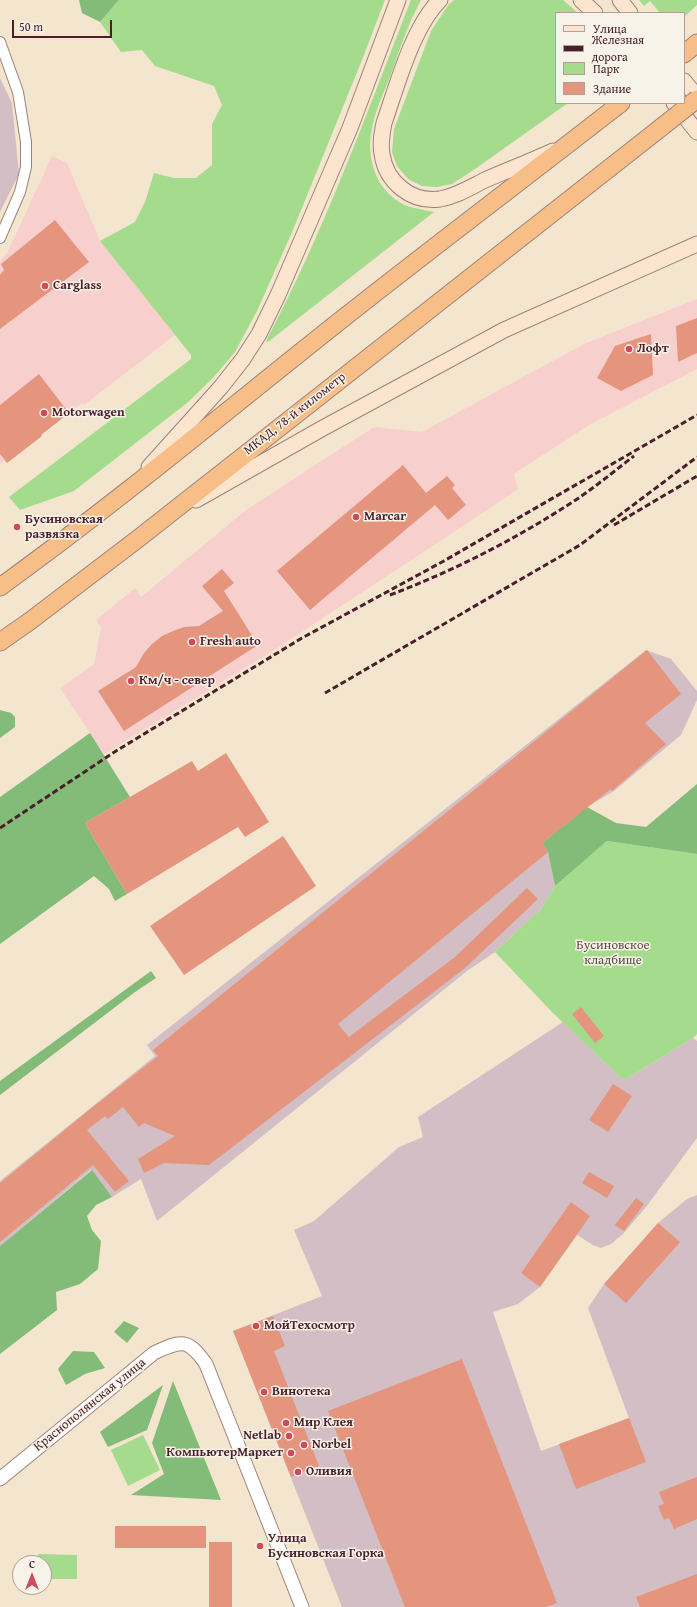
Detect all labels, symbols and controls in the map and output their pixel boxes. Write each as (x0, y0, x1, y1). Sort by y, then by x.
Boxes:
scale bar (14, 12, 114, 38)
legend (555, 12, 685, 104)
text: 50 m (19, 18, 43, 35)
text: Улица (593, 20, 627, 37)
text: Железная дорога (592, 31, 644, 65)
text: Парк (593, 60, 619, 77)
text: Здание (593, 80, 631, 97)
place label: Carglass (53, 278, 102, 294)
marker: Carglass (40, 281, 50, 291)
place label: Лофт (637, 341, 669, 357)
marker: Лофт (624, 344, 634, 354)
street label: МКАД, 78-й километр (241, 369, 349, 459)
place label: Motorwagen (52, 405, 125, 421)
marker: Motorwagen (39, 408, 49, 418)
place label: Marcar (364, 509, 406, 525)
place label: Бусиновская развязка (25, 512, 103, 543)
marker: Marcar (351, 512, 361, 522)
marker: Бусиновская развязка (12, 522, 22, 532)
place label: Fresh auto (200, 634, 261, 650)
marker: Fresh auto (187, 637, 197, 647)
place label: Км/ч - север (139, 673, 215, 689)
marker: Км/ч - север (126, 676, 136, 686)
park label: Бусиновское кладбище (576, 938, 650, 969)
place label: МойТехосмотр (264, 1318, 355, 1334)
marker: МойТехосмотр (251, 1321, 261, 1331)
street label: Краснополянская улица (31, 1355, 149, 1455)
place label: Винотека (272, 1384, 331, 1400)
marker: Винотека (259, 1387, 269, 1397)
place label: Мир Клея (294, 1415, 353, 1431)
marker: Мир Клея (281, 1418, 291, 1428)
place label: Netlab (243, 1428, 281, 1444)
marker: Netlab (284, 1431, 294, 1441)
place label: Norbel (312, 1437, 351, 1453)
marker: Norbel (299, 1440, 309, 1450)
place label: КомпьютерМаркет (166, 1445, 283, 1461)
marker: КомпьютерМаркет (286, 1448, 296, 1458)
place label: Оливия (306, 1464, 352, 1480)
marker: Оливия (293, 1467, 303, 1477)
place label: Улица Бусиновская Горка (268, 1531, 384, 1562)
marker: Улица Бусиновская Горка (255, 1541, 265, 1551)
north arrow (12, 1555, 52, 1595)
text: С (29, 1556, 35, 1572)

